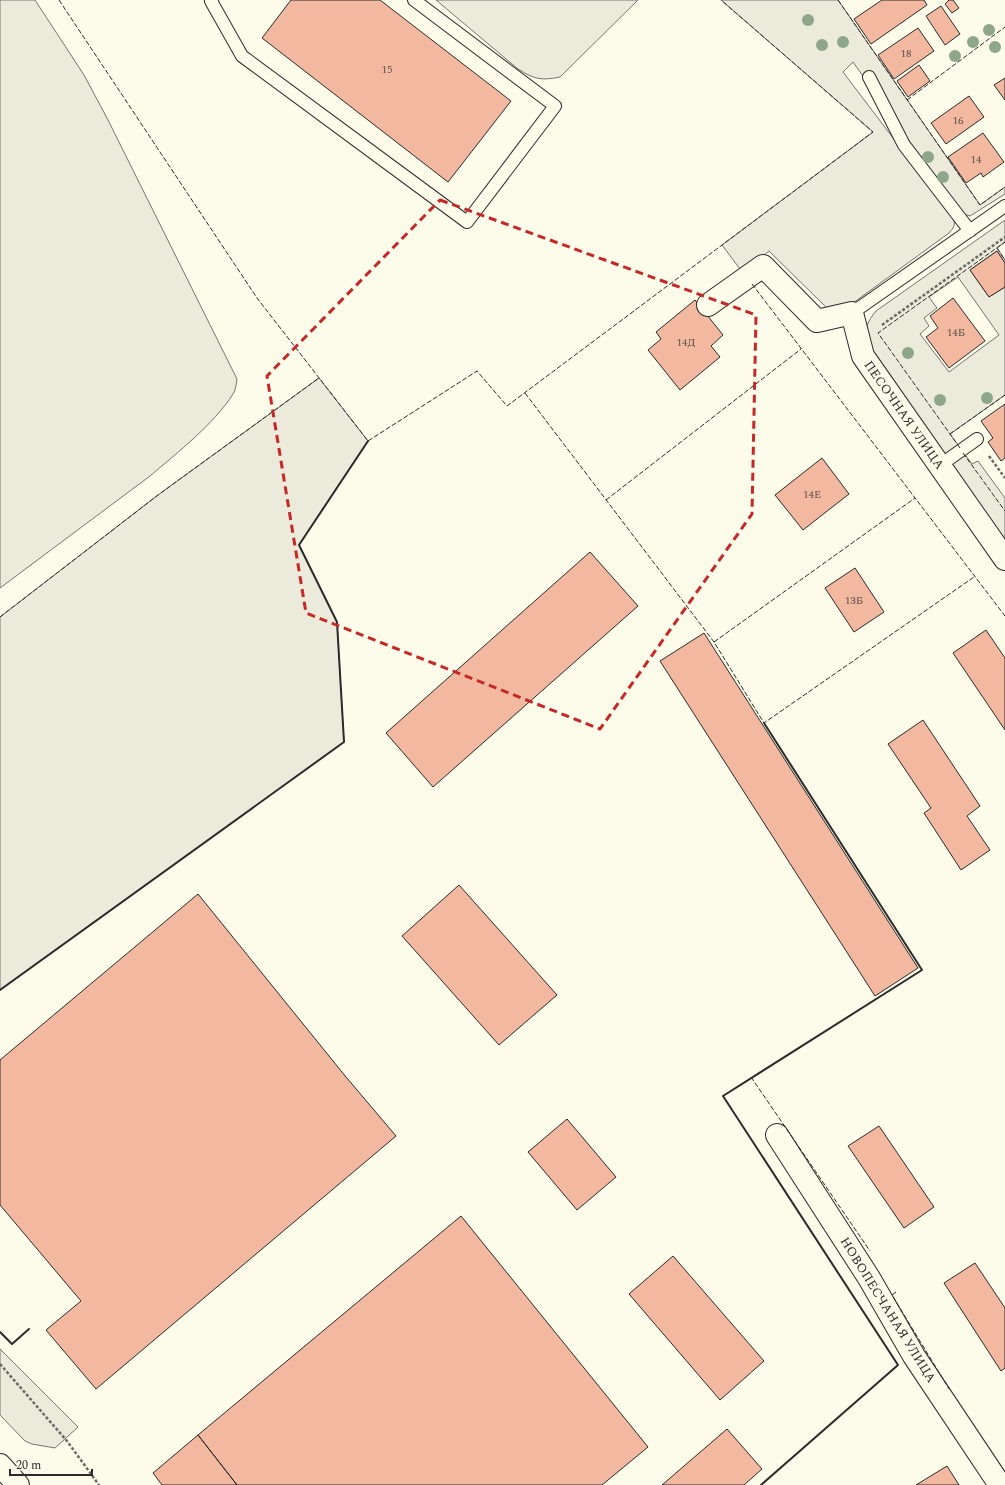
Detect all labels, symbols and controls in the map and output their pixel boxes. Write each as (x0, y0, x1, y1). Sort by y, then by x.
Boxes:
house number: 18 (901, 45, 912, 62)
house number: 15 (382, 61, 393, 78)
house number: 16 (953, 112, 964, 129)
house number: 14 (971, 151, 982, 168)
house number: 14Б (947, 324, 965, 341)
house number: 14Д (677, 334, 696, 351)
street label: ПЕСОЧНАЯ УЛИЦА (859, 356, 949, 474)
house number: 14Е (803, 486, 821, 503)
house number: 13Б (845, 592, 863, 609)
street label: НОВОПЕСЧАНАЯ УЛИЦА (835, 1233, 941, 1387)
scale bar (10, 1451, 92, 1477)
text: 20 m (16, 1456, 41, 1475)

